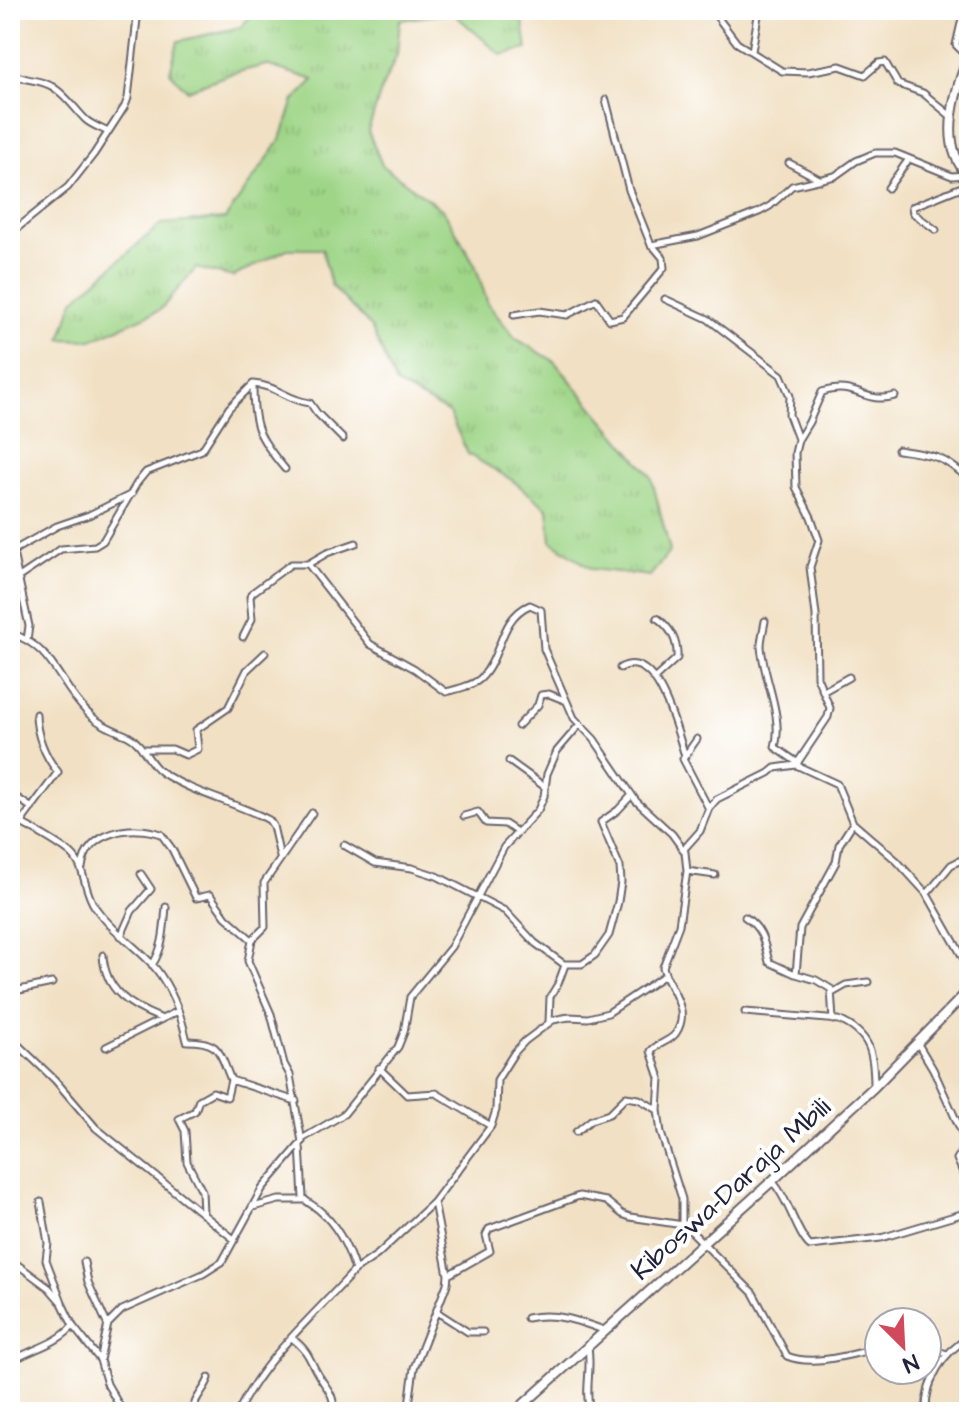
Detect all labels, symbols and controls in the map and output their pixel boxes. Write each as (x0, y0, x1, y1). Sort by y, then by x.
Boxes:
street label: Kiboswa-Daraja Mbili (623, 1089, 839, 1289)
north arrow (863, 1306, 943, 1386)
text: N (898, 1346, 923, 1380)

